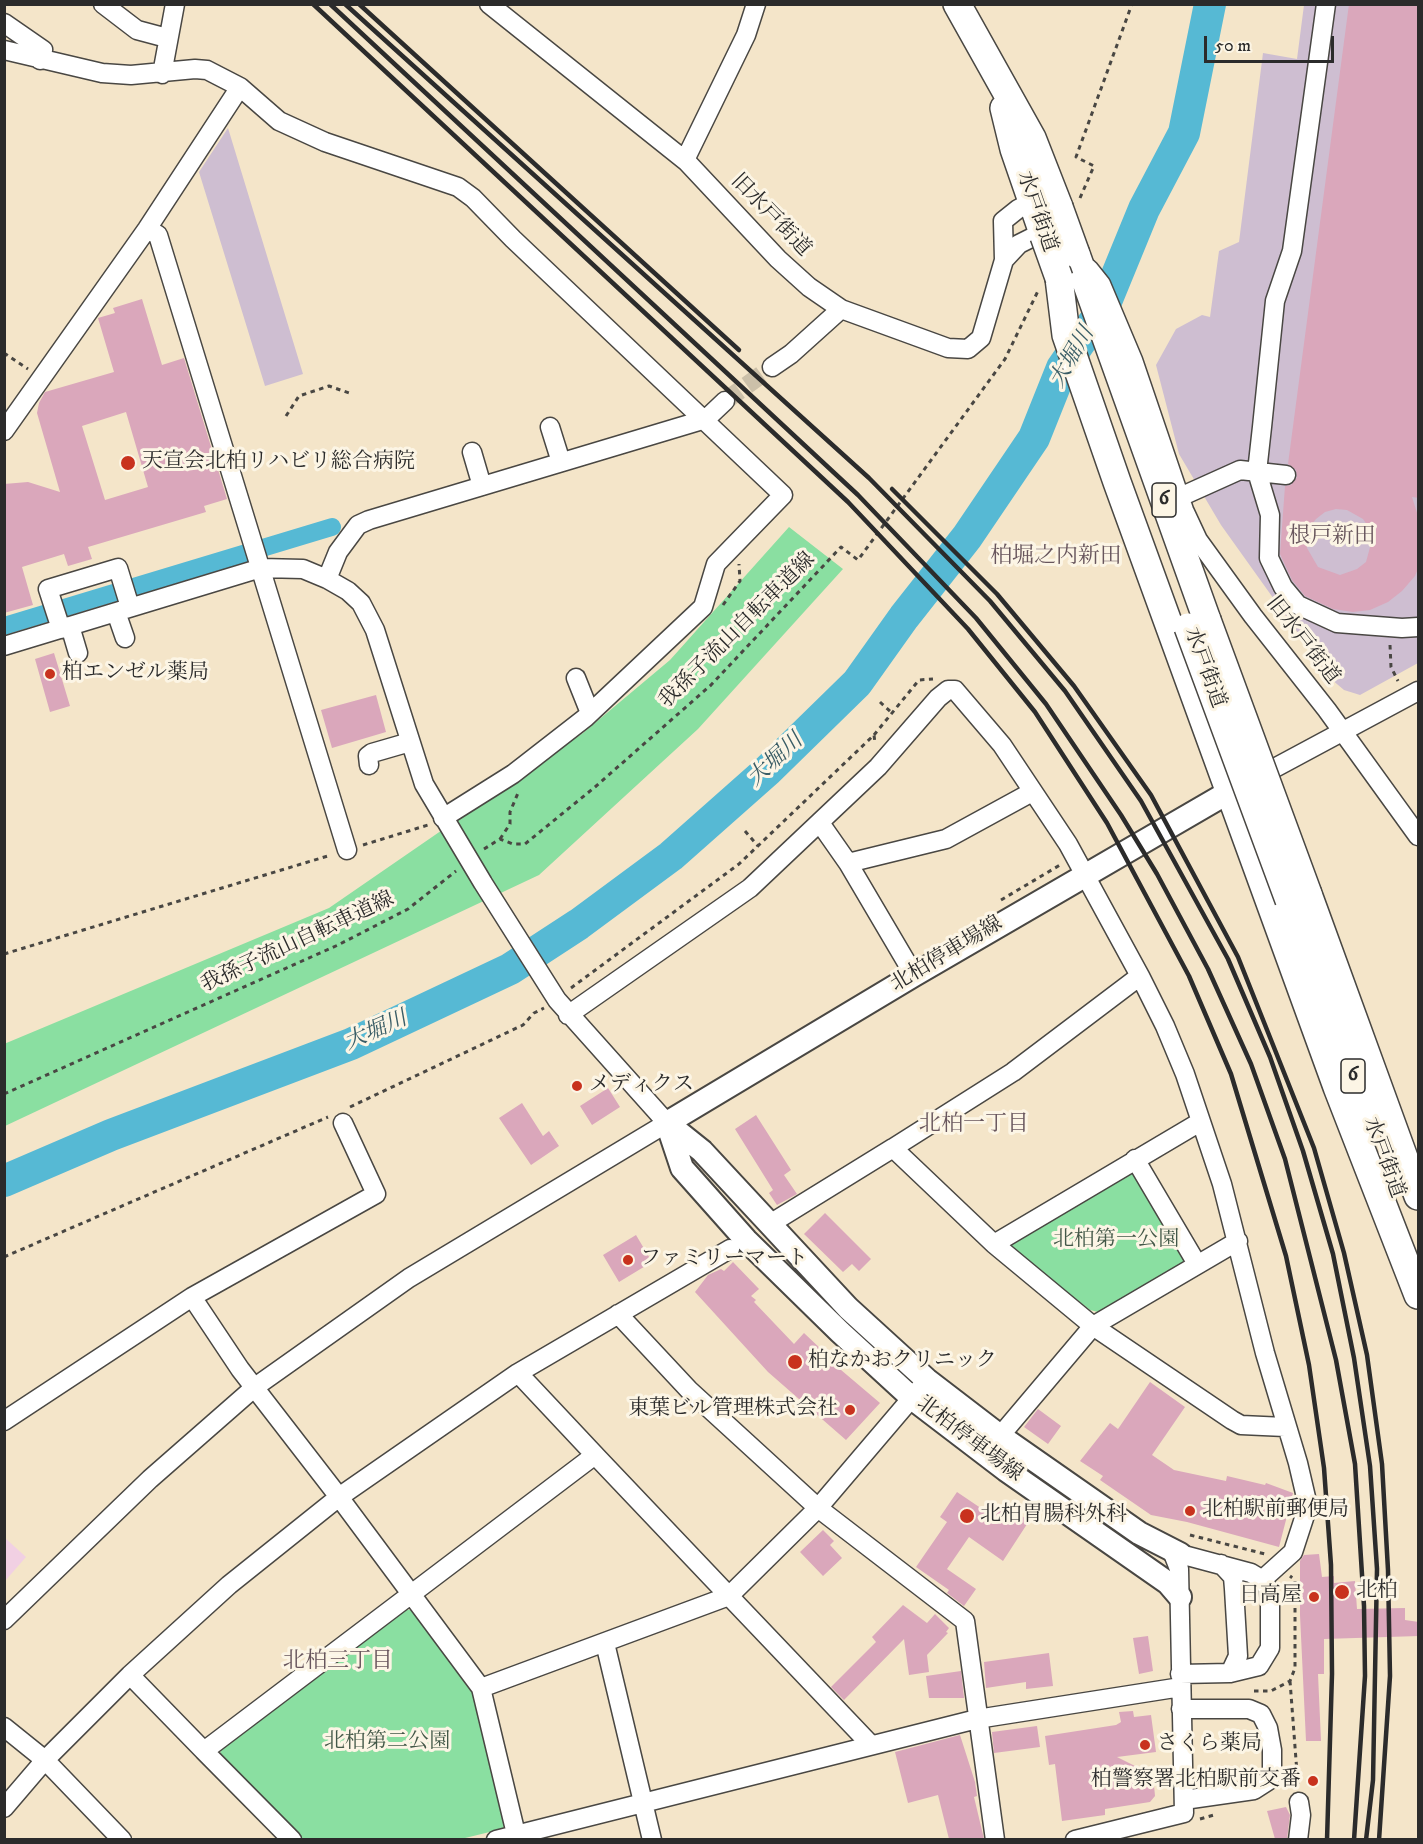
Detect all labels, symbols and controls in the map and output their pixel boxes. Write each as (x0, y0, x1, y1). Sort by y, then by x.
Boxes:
scale bar (1207, 24, 1338, 62)
text: 50 m (1215, 35, 1251, 57)
street label: 水戸街道 (1010, 168, 1062, 256)
street label: 旧水戸街道 (724, 169, 816, 263)
water label: 大堀川 (1045, 323, 1101, 393)
place label: 天宣会北柏リハビリ総合病院 (142, 450, 415, 476)
marker: 天宣会北柏リハビリ総合病院 (119, 454, 137, 472)
road number: 6 (1152, 483, 1176, 517)
district label: 根戸新田 (1288, 524, 1376, 550)
district label: 柏堀之内新田 (990, 544, 1122, 570)
street label: 我孫子流山自転車道線 (655, 548, 821, 714)
street label: 旧水戸街道 (1260, 592, 1344, 690)
street label: 水戸街道 (1178, 624, 1230, 712)
place label: 柏エンゼル薬局 (62, 661, 209, 687)
marker: 柏エンゼル薬局 (43, 667, 57, 681)
water label: 大堀川 (743, 729, 809, 793)
street label: 我孫子流山自転車道線 (198, 887, 398, 999)
street label: 北柏停車場線 (887, 912, 1007, 998)
water label: 大堀川 (340, 1007, 412, 1057)
road number: 6 (1341, 1059, 1365, 1093)
place label: メディクス (589, 1073, 694, 1099)
marker: メディクス (570, 1079, 584, 1093)
district label: 北柏一丁目 (919, 1112, 1029, 1138)
street label: 水戸街道 (1357, 1114, 1409, 1202)
park label: 北柏第一公園 (1053, 1228, 1179, 1254)
place label: ファミリーマート (640, 1247, 808, 1273)
marker: ファミリーマート (621, 1253, 635, 1267)
place label: 柏なかおクリニック (808, 1349, 997, 1375)
marker: 柏なかおクリニック (786, 1353, 804, 1371)
street label: 北柏停車場線 (911, 1392, 1027, 1488)
place label: 東葉ビル管理株式会社 (628, 1397, 838, 1423)
marker: 東葉ビル管理株式会社 (843, 1403, 857, 1417)
place label: 北柏駅前郵便局 (1202, 1498, 1349, 1524)
place label: 北柏胃腸科外科 (980, 1503, 1127, 1529)
marker: 北柏駅前郵便局 (1183, 1504, 1197, 1518)
marker: 北柏胃腸科外科 (958, 1507, 976, 1525)
place label: 北柏 (1356, 1579, 1398, 1605)
marker: 北柏 (1333, 1583, 1351, 1601)
place label: 日高屋 (1239, 1584, 1302, 1610)
marker: 日高屋 (1307, 1590, 1321, 1604)
district label: 北柏三丁目 (283, 1649, 393, 1675)
park label: 北柏第二公園 (324, 1730, 450, 1756)
place label: さくら薬局 (1157, 1732, 1262, 1758)
marker: さくら薬局 (1138, 1738, 1152, 1752)
place label: 柏警察署北柏駅前交番 (1091, 1768, 1301, 1794)
marker: 柏警察署北柏駅前交番 (1306, 1774, 1320, 1788)

